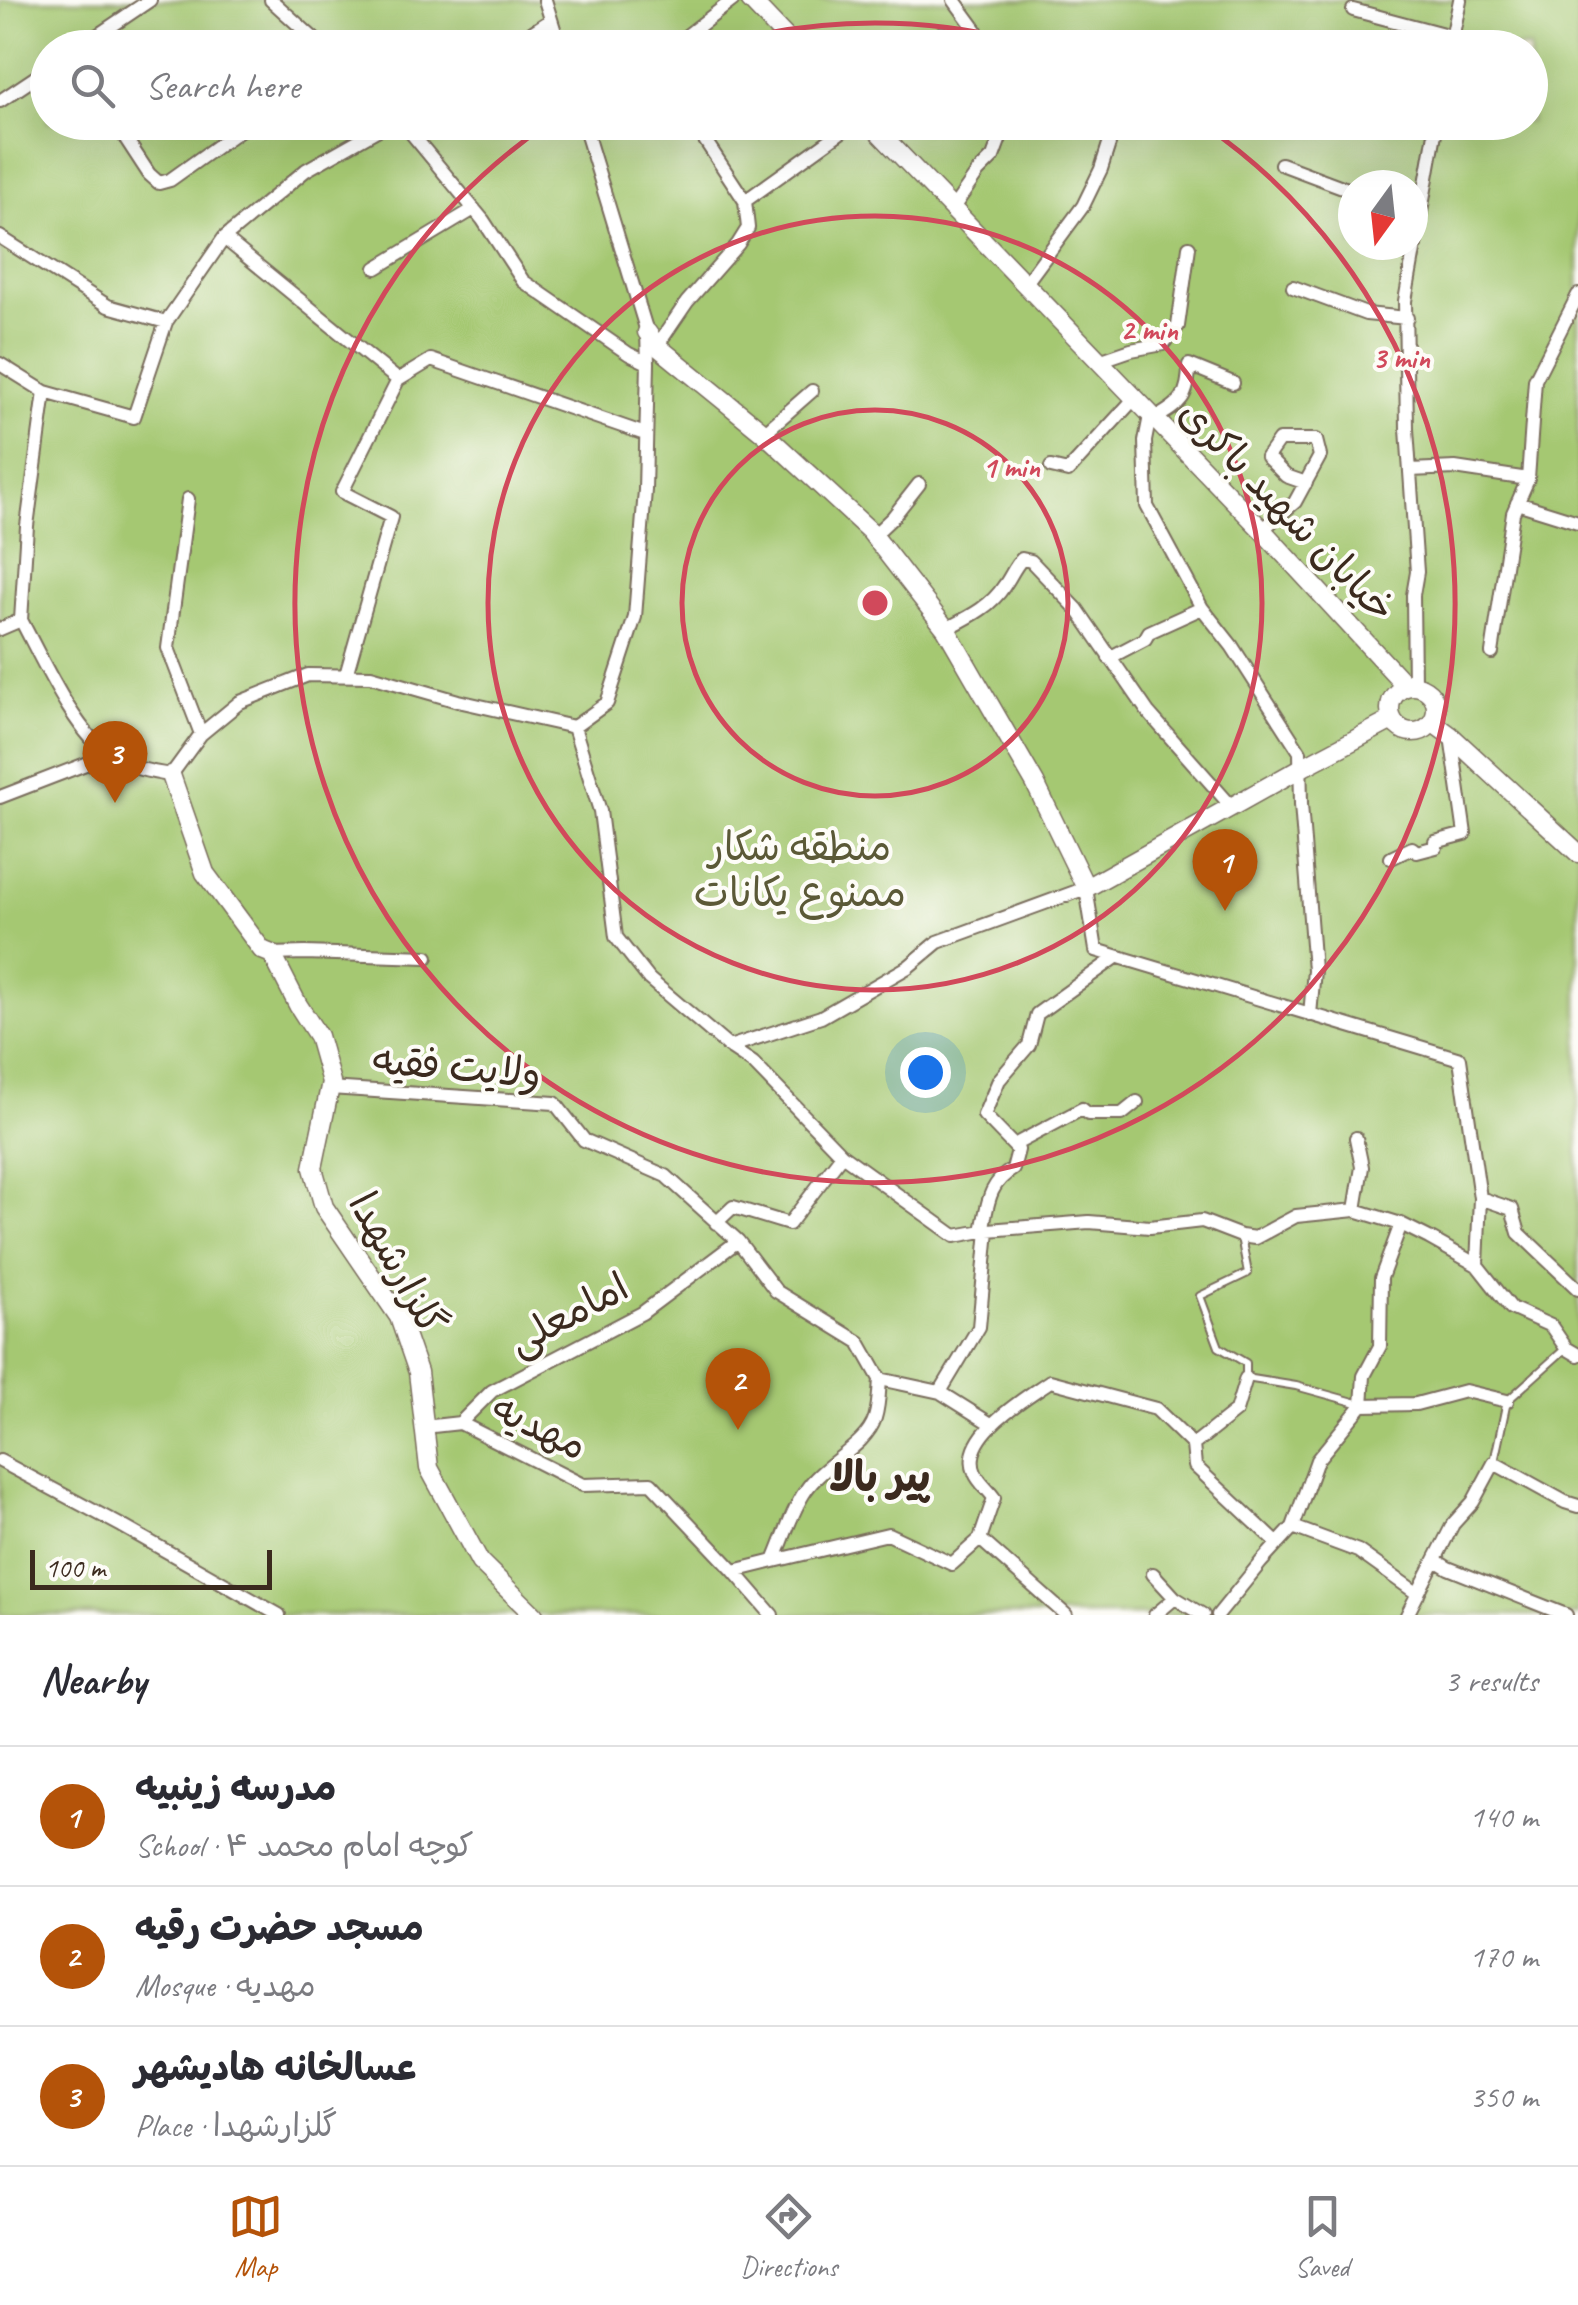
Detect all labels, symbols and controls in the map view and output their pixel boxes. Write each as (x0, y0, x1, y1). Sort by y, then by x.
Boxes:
search box (30, 30, 1548, 140)
icon: search (65, 58, 120, 113)
text: Search here (145, 62, 300, 109)
north arrow (1338, 170, 1428, 260)
text: 2 min (1120, 311, 1179, 349)
text: 3 min (1372, 339, 1431, 377)
street label: خیابان شهید باکری (1168, 389, 1406, 633)
text: 1 min (982, 448, 1041, 486)
centre of rings (857, 585, 893, 621)
pin: 3 (82, 720, 148, 803)
park label: منطقه شکار ممنوع یکانات (694, 822, 906, 920)
pin: 1 (1192, 828, 1258, 911)
street label: ولایت فقیه (371, 1035, 543, 1099)
your location (900, 1047, 951, 1098)
street label: گلزارشهدا (338, 1183, 457, 1344)
street label: امامعلی (500, 1262, 637, 1366)
pin: 2 (706, 1348, 770, 1430)
street label: مهدیه (484, 1383, 595, 1471)
district label: پیر بالا (829, 1451, 931, 1504)
scale bar (30, 1545, 272, 1590)
text: 100 m (45, 1550, 105, 1585)
text: Nearby (40, 1654, 146, 1707)
text: 3 results (1444, 1660, 1538, 1701)
text: مدرسه زینبیه (135, 1764, 337, 1811)
text: 1 (65, 1796, 80, 1837)
text: 140 m (1469, 1796, 1538, 1837)
text: School · کوچه امام محمد ۴ (135, 1825, 474, 1866)
text: مسجد حضرت رقیه (135, 1904, 424, 1951)
text: 2 (65, 1936, 80, 1977)
text: 170 m (1469, 1936, 1538, 1977)
text: Mosque · مهدیه (135, 1965, 316, 2006)
text: عسالخانه هادیشهر (135, 2044, 419, 2091)
text: 3 (65, 2076, 80, 2117)
text: 350 m (1469, 2076, 1538, 2117)
text: Place · گلزارشهدا (135, 2105, 337, 2146)
tab: Map (228, 2189, 283, 2284)
tab: Directions (740, 2189, 838, 2284)
tab: Saved (1295, 2189, 1350, 2284)

